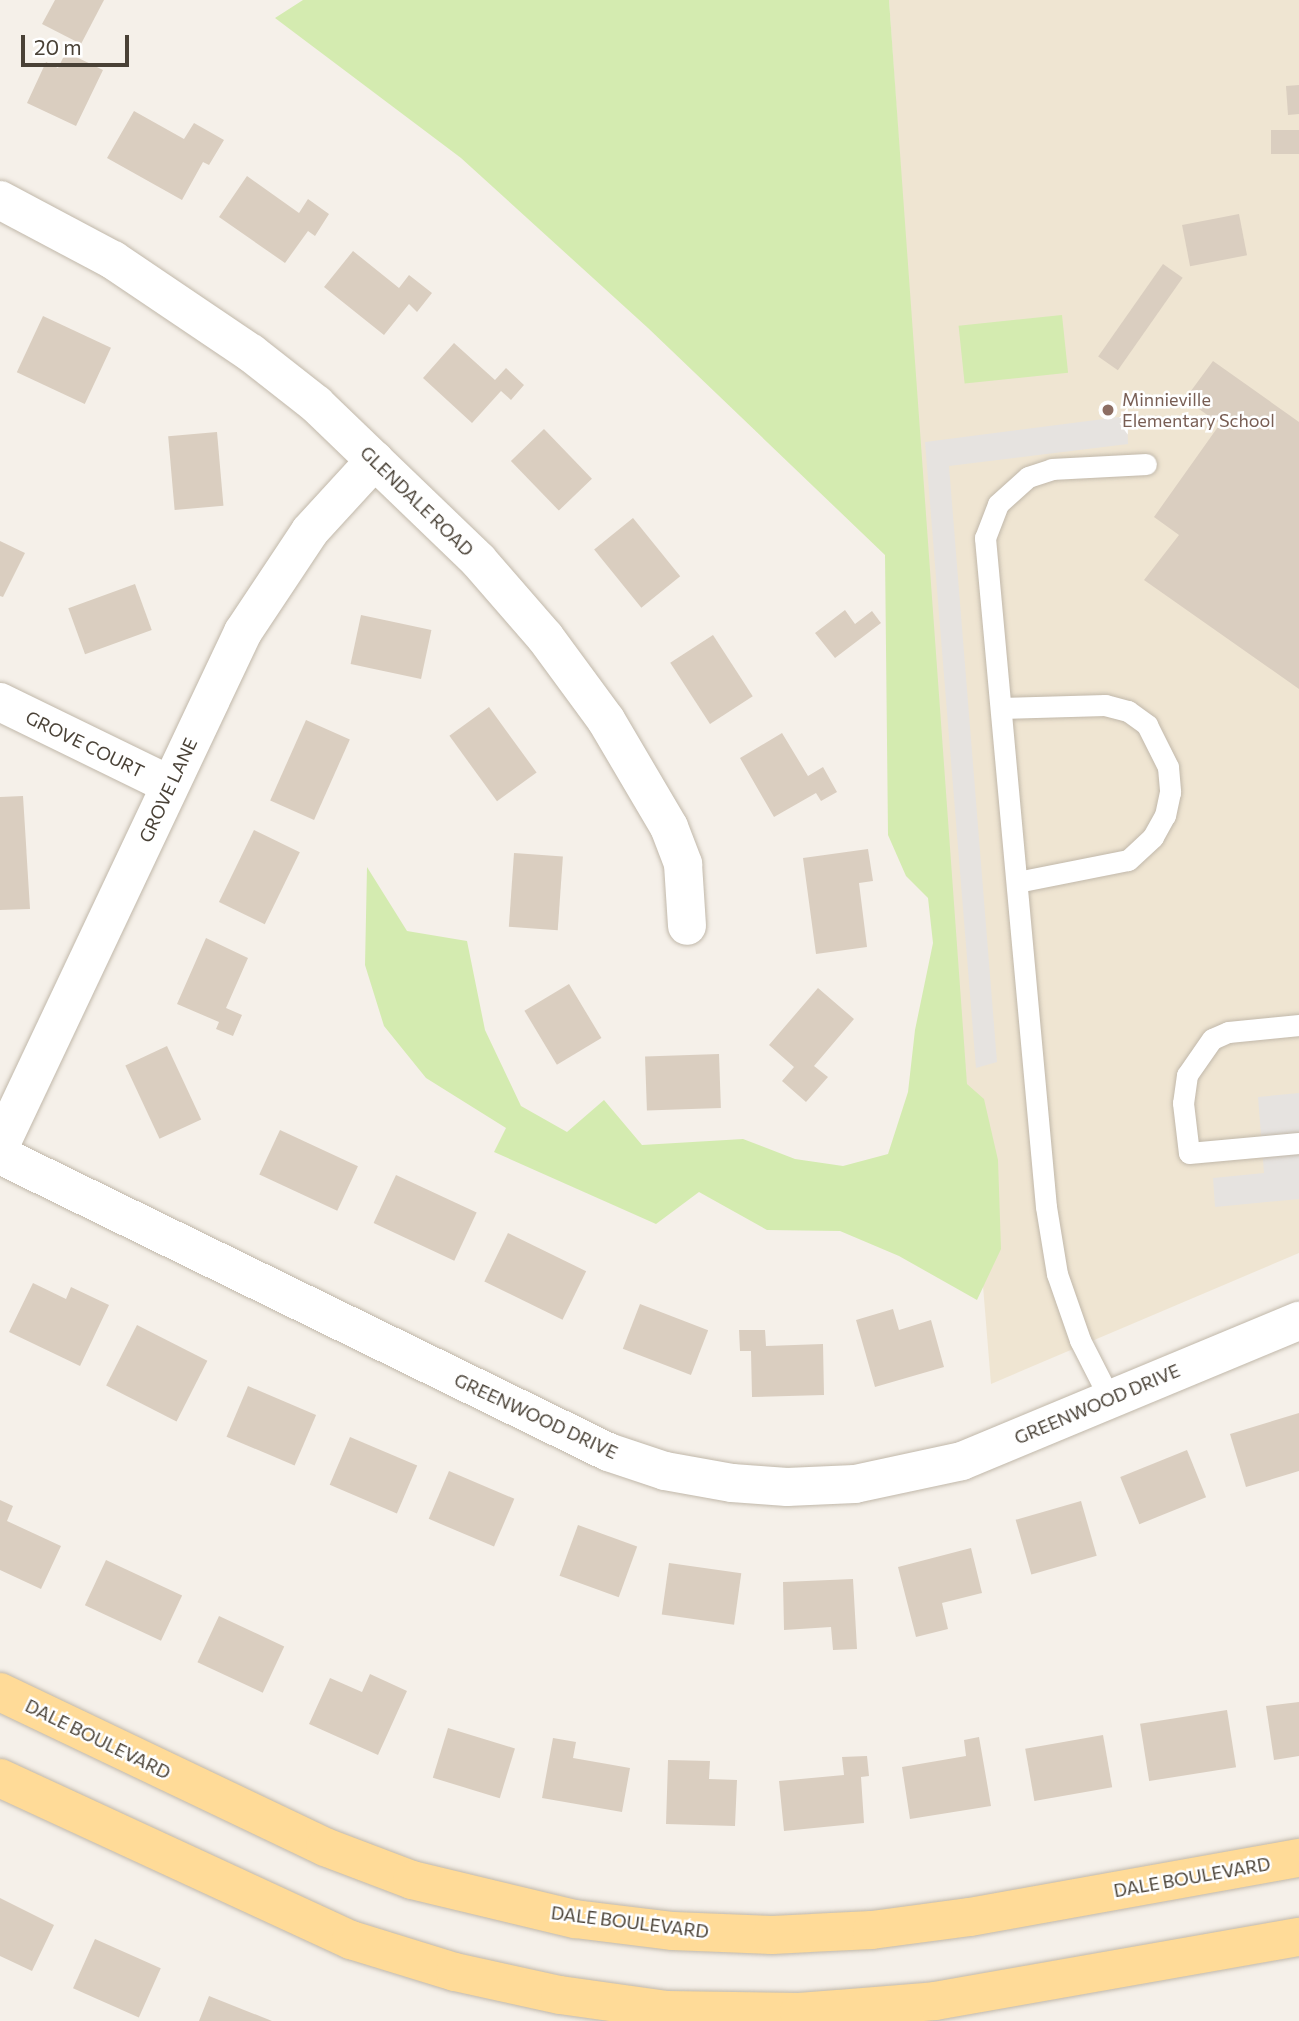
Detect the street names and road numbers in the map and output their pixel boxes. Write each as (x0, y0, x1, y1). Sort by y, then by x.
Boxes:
street label: GLENDALE ROAD (356, 441, 478, 561)
street label: GROVE COURT (22, 706, 148, 782)
street label: GROVE LANE (134, 734, 202, 846)
street label: GREENWOOD DRIVE (1011, 1359, 1183, 1449)
street label: GREENWOOD DRIVE (451, 1369, 621, 1463)
street label: DALE BOULEVARD (22, 1694, 174, 1784)
street label: DALE BOULEVARD (1112, 1853, 1272, 1901)
street label: DALE BOULEVARD (550, 1902, 710, 1942)

